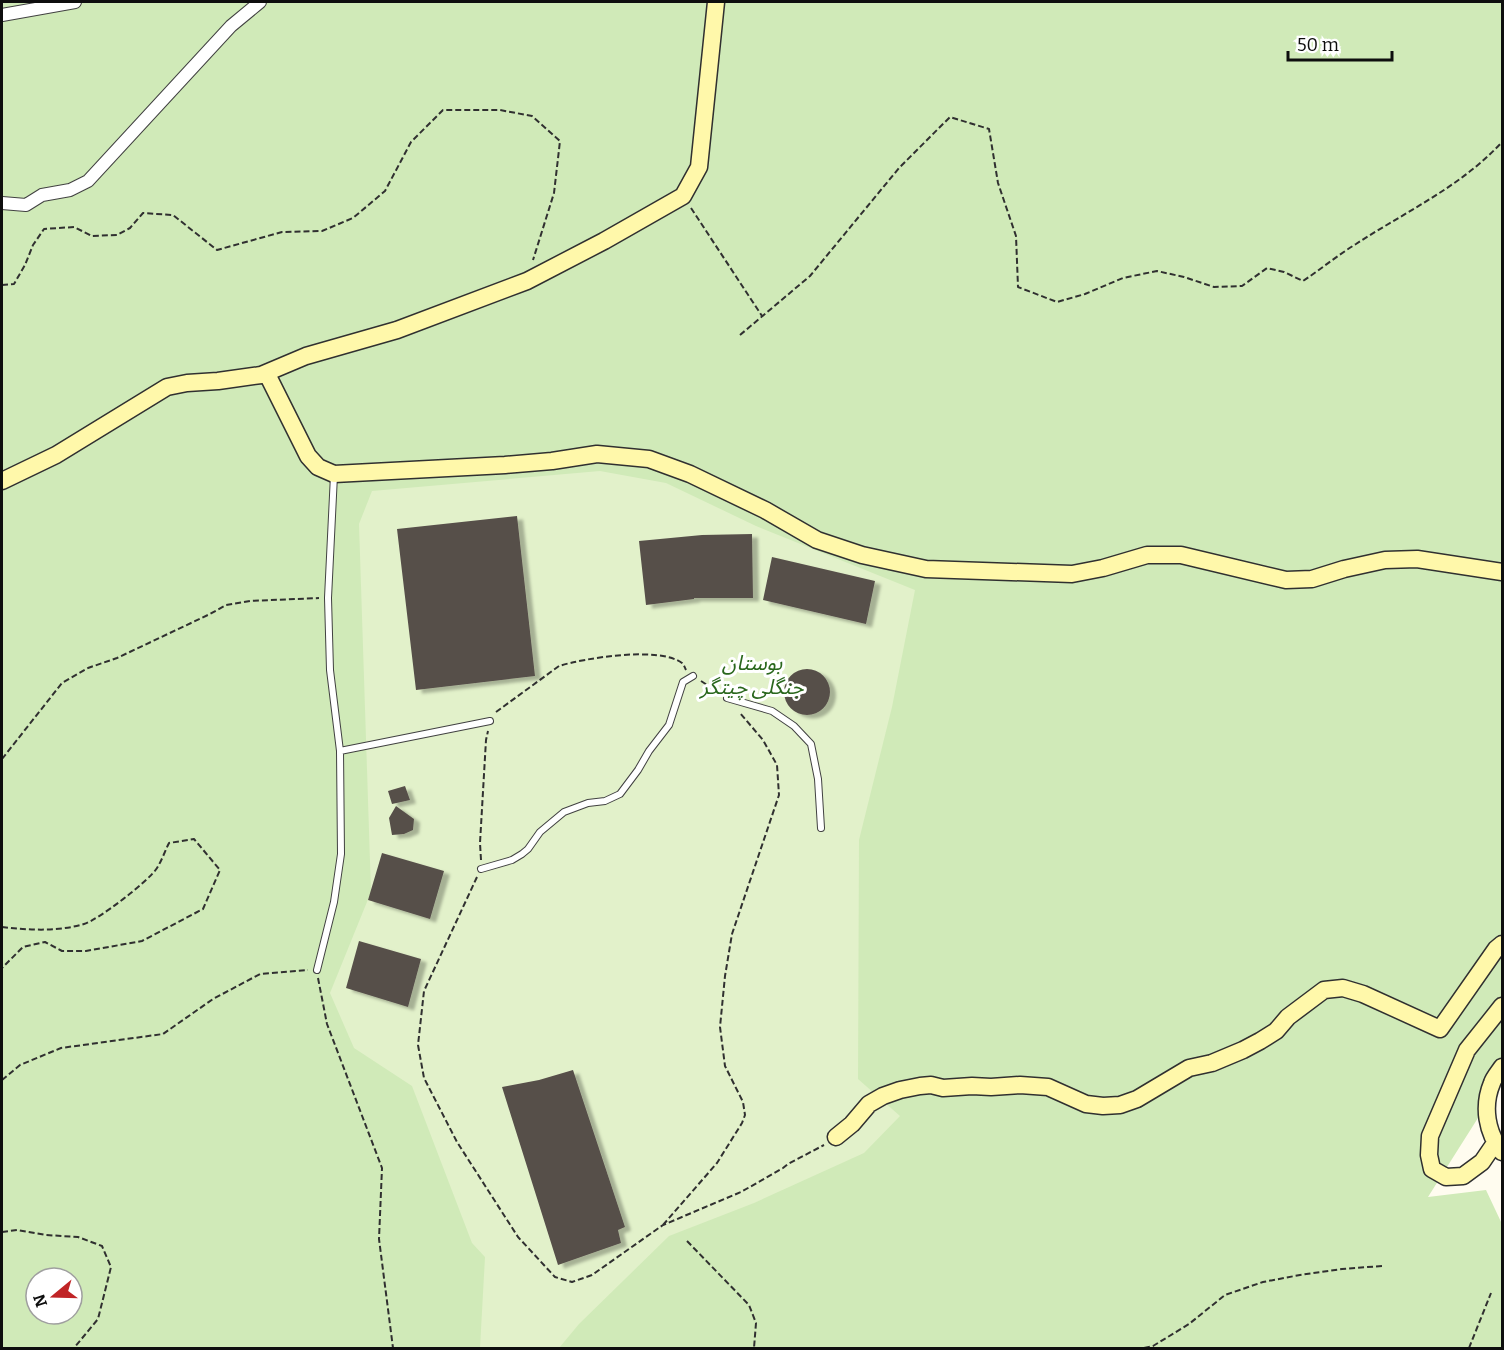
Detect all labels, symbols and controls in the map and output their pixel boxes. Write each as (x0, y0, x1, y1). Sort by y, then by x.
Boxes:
scale bar (1288, 24, 1392, 62)
text: 50 m (1297, 34, 1339, 56)
park label: بوستان جنگلی چیتگر (698, 650, 804, 701)
north arrow (24, 1266, 84, 1326)
text: N (29, 1292, 51, 1310)

